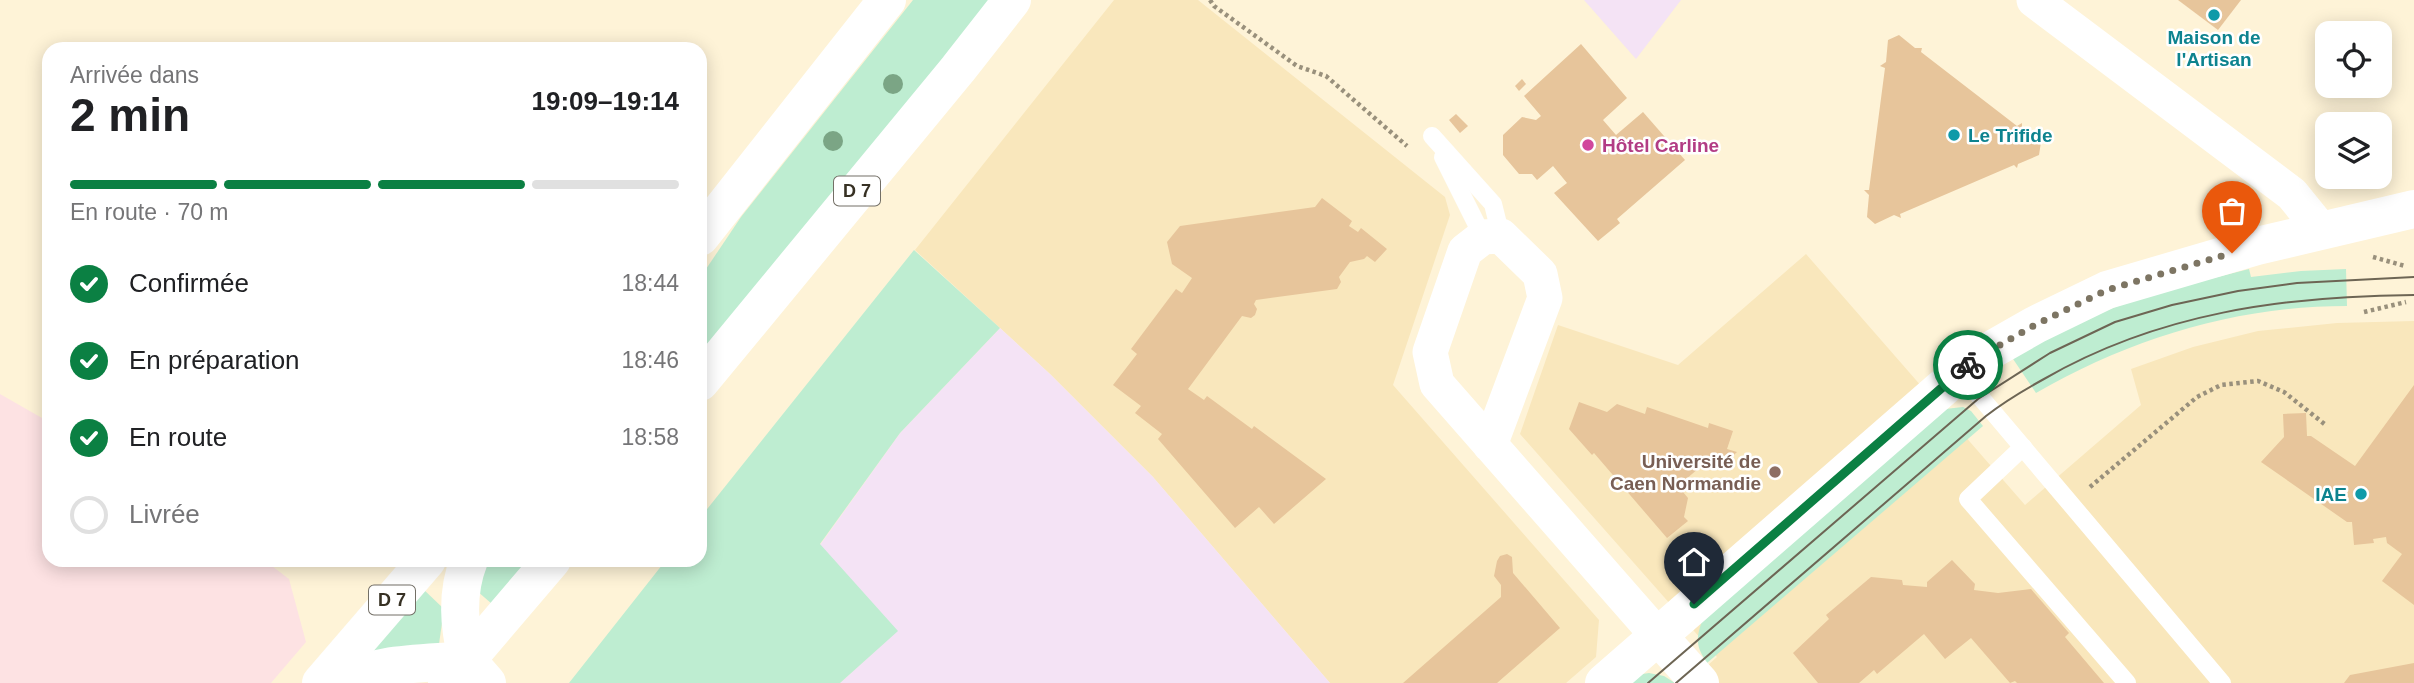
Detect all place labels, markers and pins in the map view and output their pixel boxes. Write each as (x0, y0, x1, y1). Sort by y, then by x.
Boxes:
marker: Maison de l'Artisan (2206, 7, 2222, 23)
place label: Maison de l'Artisan (2168, 27, 2260, 70)
place label: Le Trifide (1968, 125, 2052, 146)
marker: Le Trifide (1946, 127, 1962, 143)
place label: Hôtel Carline (1602, 135, 1719, 156)
marker: Hôtel Carline (1580, 137, 1596, 153)
pin (2202, 181, 2262, 253)
place label: Université de Caen Normandie (1610, 451, 1761, 494)
marker: Université de Caen Normandie (1767, 464, 1783, 480)
place label: IAE (2315, 484, 2347, 505)
marker: IAE (2353, 486, 2369, 502)
pin (1664, 532, 1724, 604)

